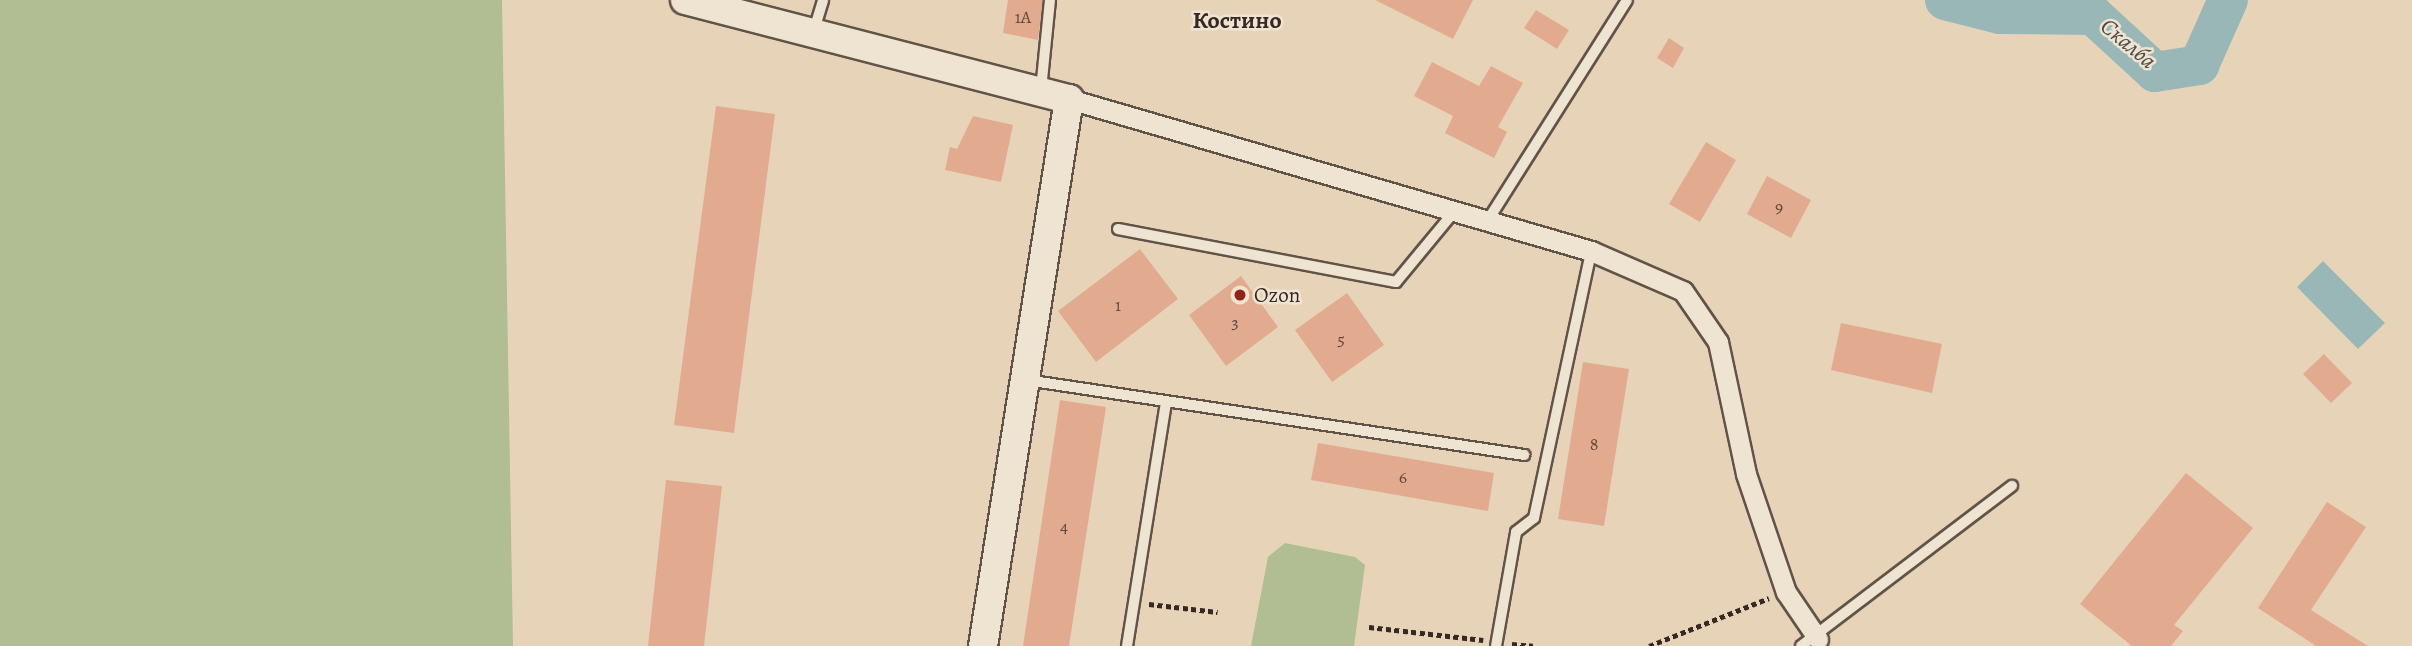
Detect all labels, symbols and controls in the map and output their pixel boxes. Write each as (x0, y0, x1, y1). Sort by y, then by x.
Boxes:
house number: 1А (1015, 6, 1031, 28)
district label: Костино (1192, 7, 1282, 35)
water label: Скалба (2095, 13, 2161, 75)
house number: 9 (1775, 196, 1783, 218)
place label: Ozon (1254, 282, 1300, 308)
marker: Ozon (1232, 287, 1248, 303)
house number: 1 (1115, 294, 1121, 316)
house number: 3 (1231, 311, 1239, 333)
house number: 5 (1337, 328, 1345, 350)
house number: 8 (1590, 433, 1598, 455)
house number: 6 (1399, 466, 1407, 488)
house number: 4 (1060, 515, 1068, 537)

